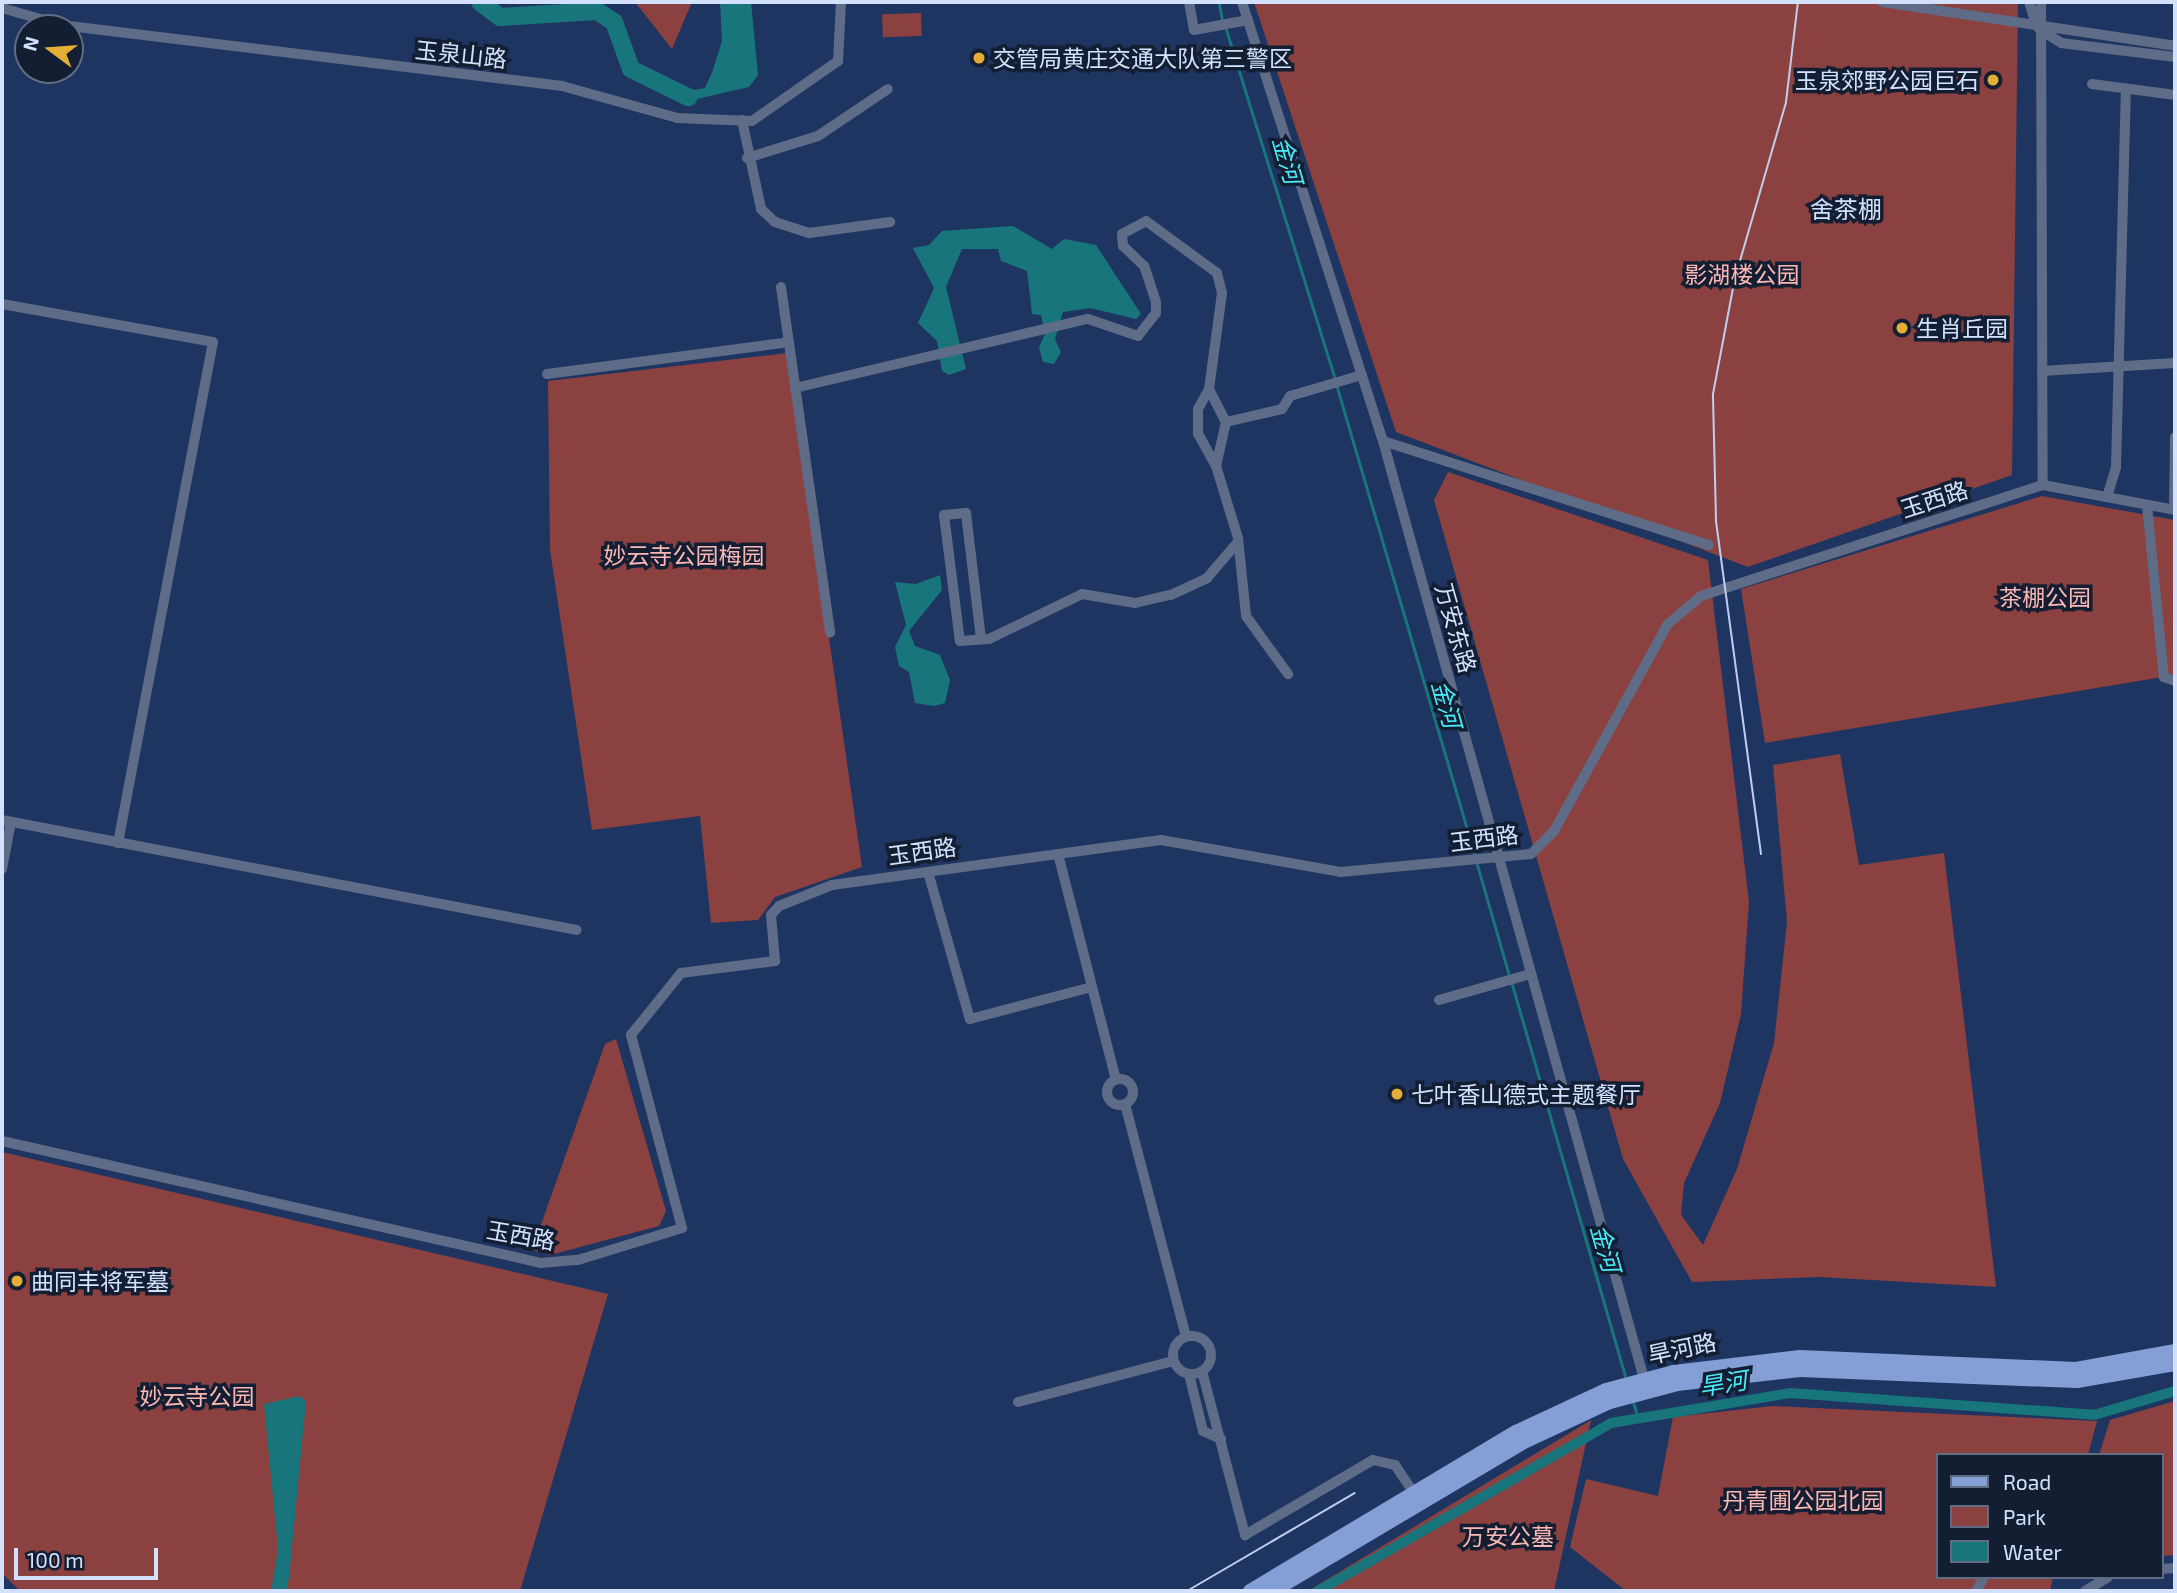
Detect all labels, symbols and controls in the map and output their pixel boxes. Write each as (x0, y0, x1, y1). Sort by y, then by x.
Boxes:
north arrow (14, 14, 84, 84)
text: N (17, 34, 43, 53)
street label: 玉泉山路 (414, 35, 508, 73)
place label: 交管局黄庄交通大队第三警区 (993, 44, 1292, 72)
marker: 交管局黄庄交通大队第三警区 (971, 50, 987, 66)
place label: 玉泉郊野公园巨石 (1795, 66, 1979, 94)
marker: 玉泉郊野公园巨石 (1985, 72, 2001, 88)
water label: 金河 (1268, 133, 1308, 187)
district label: 舍茶棚 (1810, 195, 1882, 223)
park label: 影湖楼公园 (1685, 260, 1799, 288)
place label: 生肖丘园 (1916, 314, 2008, 342)
marker: 生肖丘园 (1894, 320, 1910, 336)
street label: 玉西路 (1897, 475, 1971, 523)
park label: 妙云寺公园梅园 (604, 541, 764, 569)
street label: 万安东路 (1430, 580, 1482, 676)
park label: 茶棚公园 (1999, 583, 2091, 611)
water label: 金河 (1427, 677, 1467, 731)
street label: 玉西路 (1448, 820, 1520, 856)
street label: 玉西路 (886, 833, 958, 869)
place label: 七叶香山德式主题餐厅 (1411, 1080, 1641, 1108)
marker: 七叶香山德式主题餐厅 (1389, 1086, 1405, 1102)
street label: 玉西路 (485, 1215, 557, 1255)
water label: 金河 (1586, 1221, 1626, 1275)
place label: 曲同丰将军墓 (31, 1267, 169, 1295)
marker: 曲同丰将军墓 (9, 1273, 25, 1289)
street label: 旱河路 (1645, 1327, 1719, 1369)
water label: 旱河 (1697, 1365, 1749, 1401)
park label: 妙云寺公园 (140, 1382, 254, 1410)
legend (1936, 1453, 2163, 1579)
text: Road (2003, 1469, 2051, 1494)
park label: 丹青圃公园北园 (1723, 1486, 1883, 1514)
text: Park (2003, 1504, 2046, 1529)
park label: 万安公墓 (1462, 1522, 1554, 1550)
scale bar (18, 1534, 161, 1578)
text: Water (2003, 1539, 2062, 1564)
text: 100 m (27, 1547, 84, 1572)

